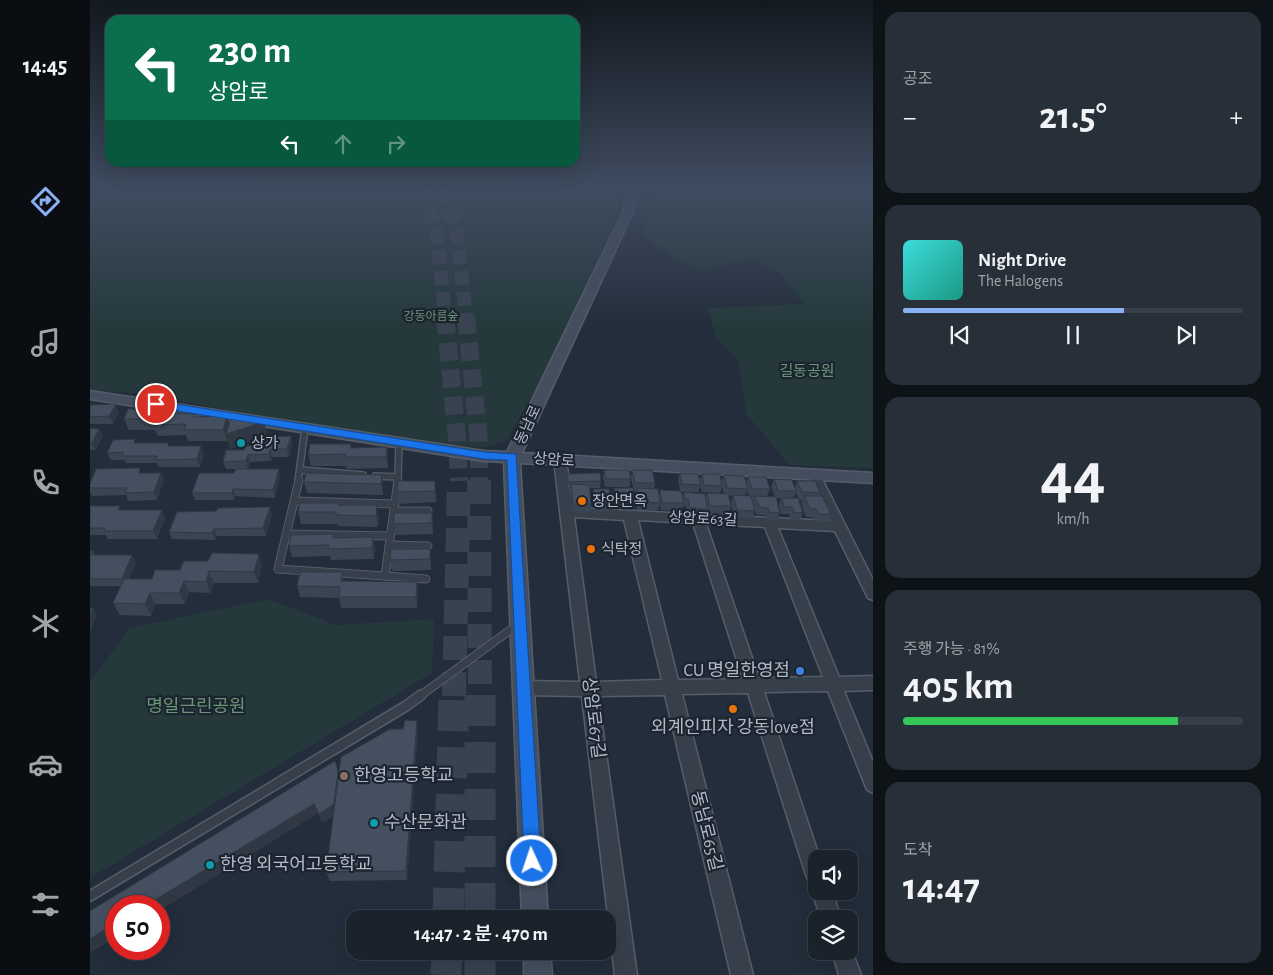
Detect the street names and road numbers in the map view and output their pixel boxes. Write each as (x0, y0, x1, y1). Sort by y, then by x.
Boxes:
street label: 동남로 (512, 403, 544, 447)
street label: 상암로 (533, 450, 575, 469)
street label: 상암로63길 (668, 509, 738, 528)
street label: 상암로67길 (579, 676, 609, 760)
street label: 동남로65길 (687, 789, 726, 873)

